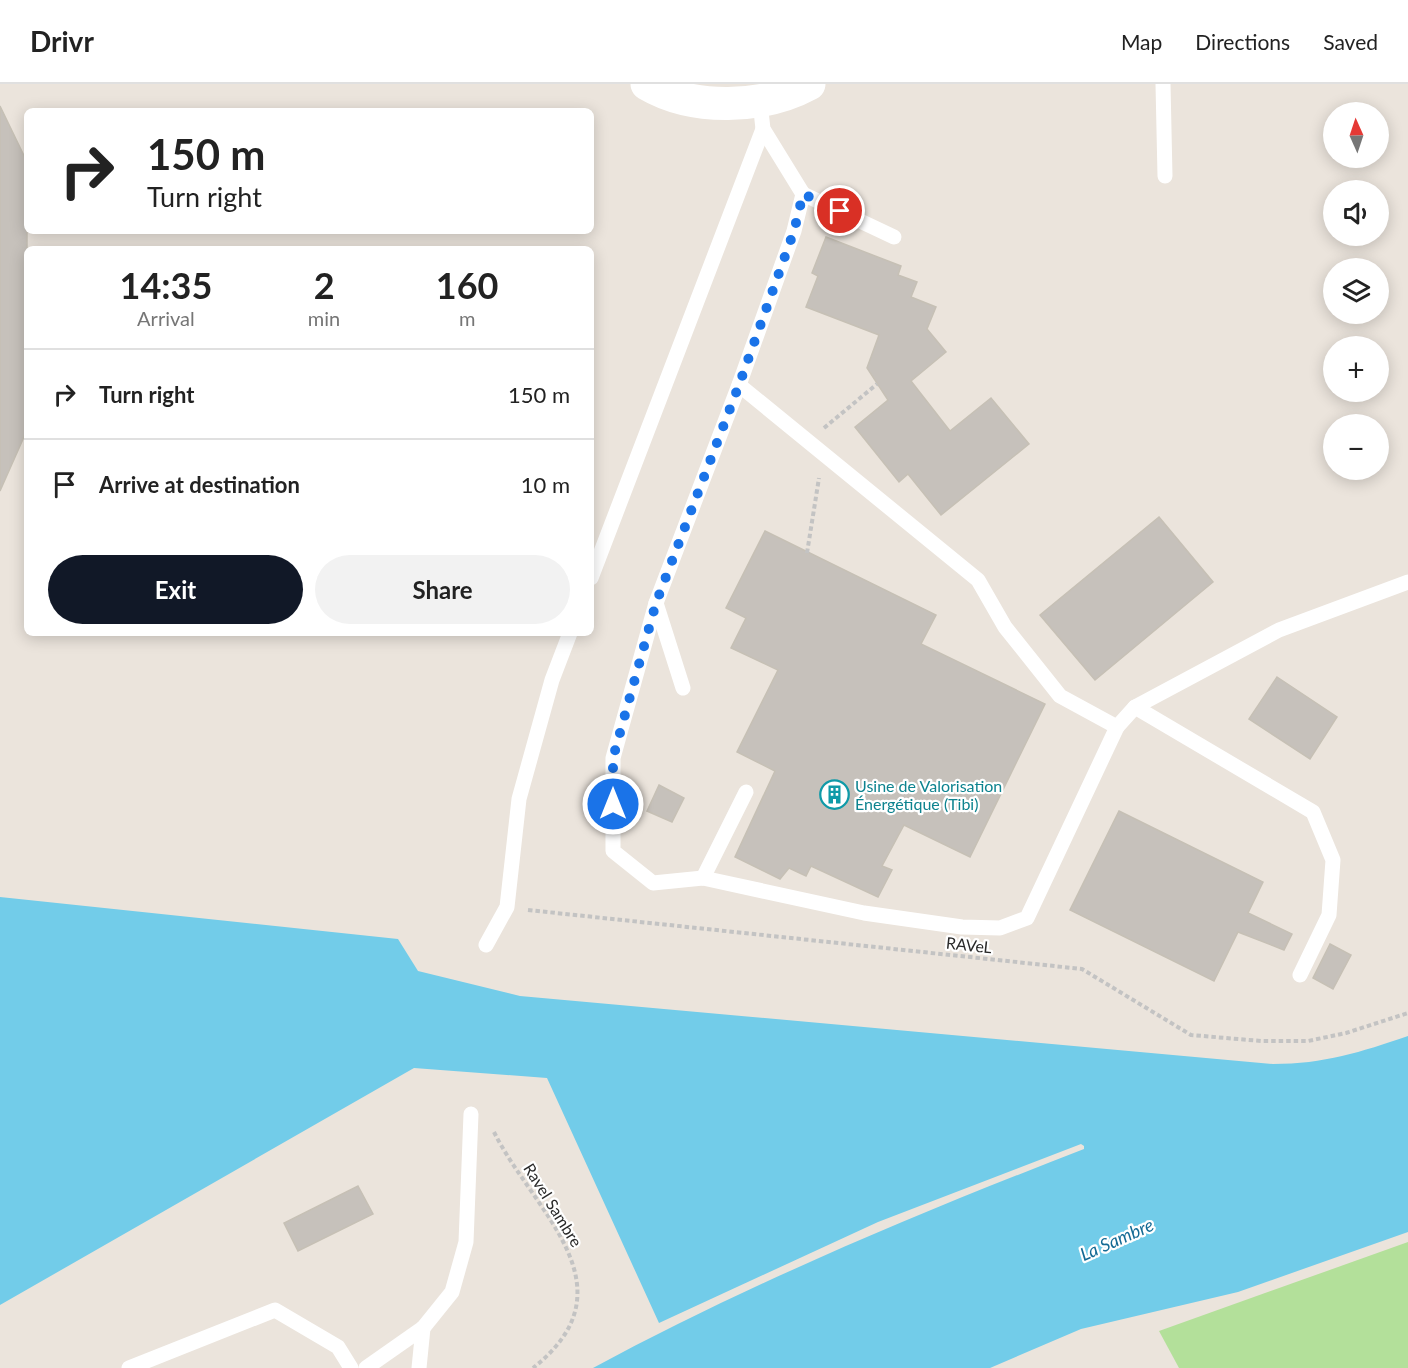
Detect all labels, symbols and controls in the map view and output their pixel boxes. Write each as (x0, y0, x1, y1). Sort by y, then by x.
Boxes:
text: Drivr (30, 24, 94, 58)
text: Map (1121, 29, 1162, 54)
text: Directions (1195, 29, 1290, 54)
text: Saved (1323, 29, 1378, 54)
north arrow (1323, 102, 1389, 168)
map controls (1323, 102, 1389, 480)
text: 150 m (147, 129, 265, 179)
icon: right (48, 132, 126, 210)
text: Turn right (147, 180, 262, 213)
button: sound (1323, 180, 1389, 246)
pin (814, 185, 865, 236)
icon: arrive (823, 194, 856, 227)
button: layers (1323, 258, 1389, 324)
text: 14:35 (120, 263, 212, 307)
text: 2 (314, 263, 335, 307)
text: 160 (436, 263, 498, 307)
text: Arrival (137, 306, 195, 330)
text: min (308, 306, 340, 330)
text: m (459, 306, 475, 330)
button: + (1323, 336, 1389, 402)
icon: right (48, 378, 81, 411)
text: Turn right (99, 381, 194, 408)
text: 150 m (508, 381, 570, 408)
button: − (1323, 414, 1389, 480)
icon: arrive (48, 468, 81, 501)
text: Arrive at destination (99, 471, 300, 498)
text: 10 m (521, 471, 570, 498)
button: Exit (48, 555, 303, 624)
button: Share (315, 555, 570, 624)
position arrow (581, 772, 645, 836)
place label: Usine de Valorisation Énergétique (Tibi) (855, 776, 1002, 813)
building icon: Usine de Valorisation Énergétique (Tibi) (818, 779, 850, 811)
street label: RAVeL (945, 933, 993, 956)
street label: Ravel Sambre (520, 1160, 587, 1250)
water label: La Sambre (1076, 1213, 1157, 1265)

